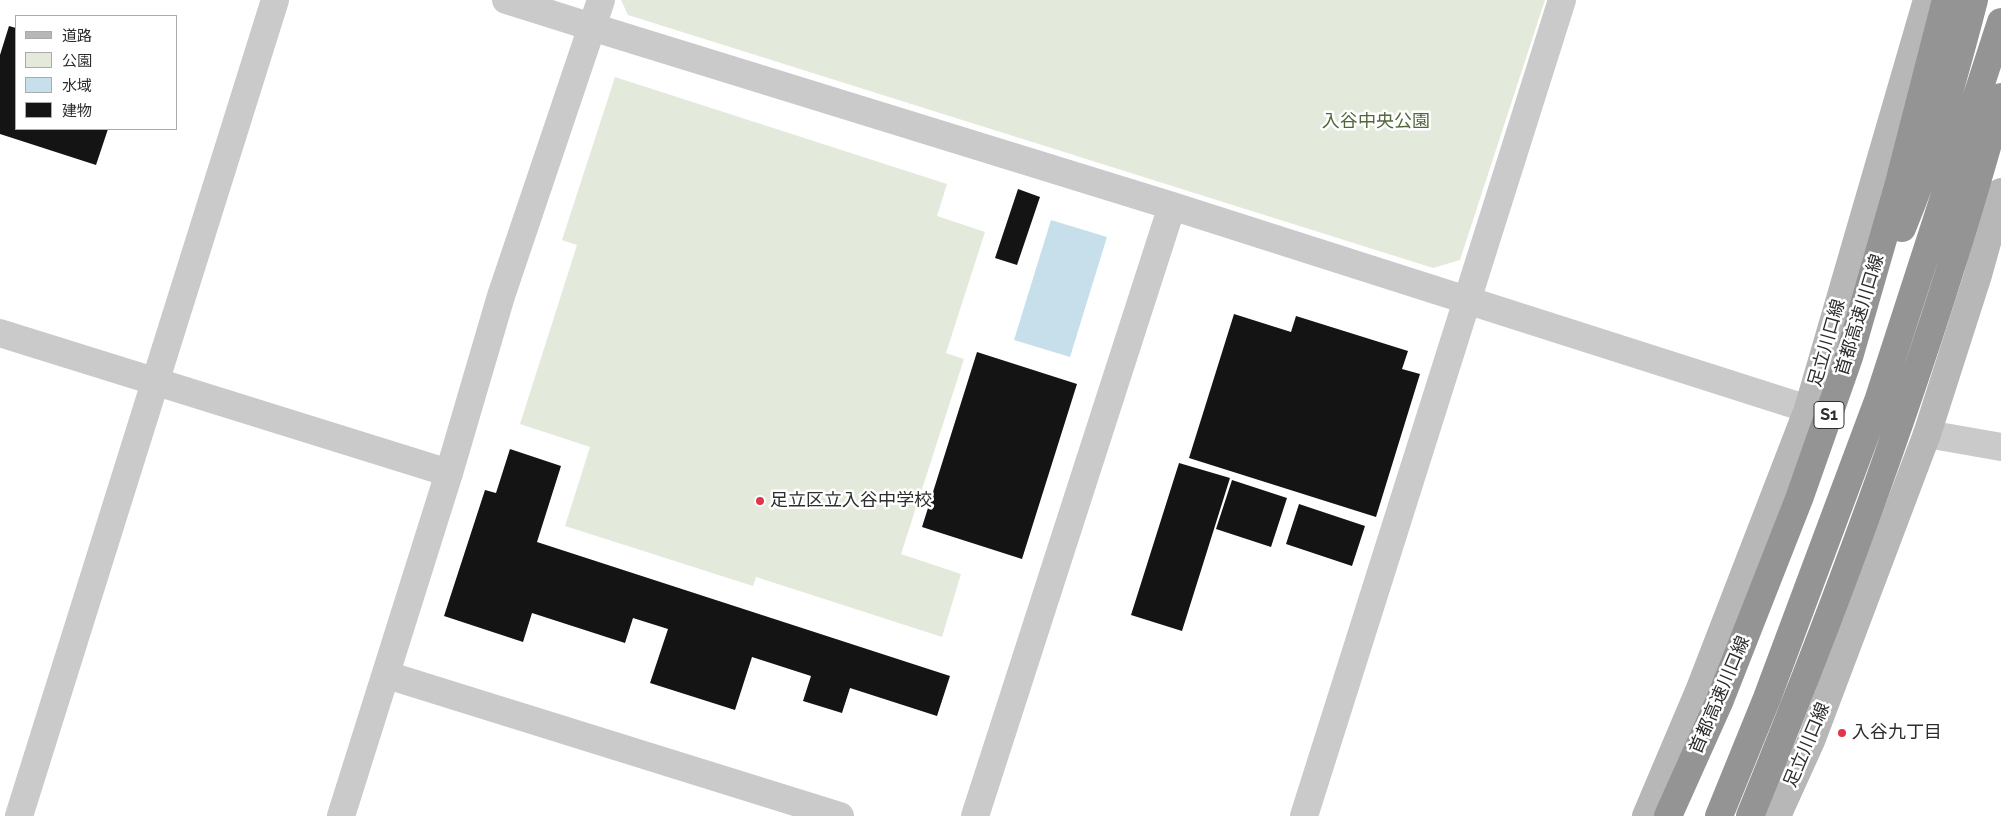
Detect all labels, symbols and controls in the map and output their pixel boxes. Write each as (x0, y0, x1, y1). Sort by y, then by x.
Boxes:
legend (15, 15, 178, 130)
text: 道路 (62, 27, 92, 45)
text: 公園 (62, 52, 92, 70)
text: 水域 (62, 77, 92, 95)
text: 建物 (62, 102, 92, 120)
park label: 入谷中央公園 (1322, 111, 1430, 133)
street label: 首都高速川口線 (1831, 252, 1889, 378)
street label: 足立川口線 (1804, 297, 1850, 389)
road number: S1 (1814, 402, 1844, 428)
place label: 足立区立入谷中学校 (770, 490, 932, 512)
marker: 足立区立入谷中学校 (754, 495, 766, 507)
street label: 首都高速川口線 (1685, 633, 1755, 757)
street label: 足立川口線 (1779, 699, 1835, 791)
place label: 入谷九丁目 (1852, 722, 1942, 744)
marker: 入谷九丁目 (1836, 727, 1848, 739)

